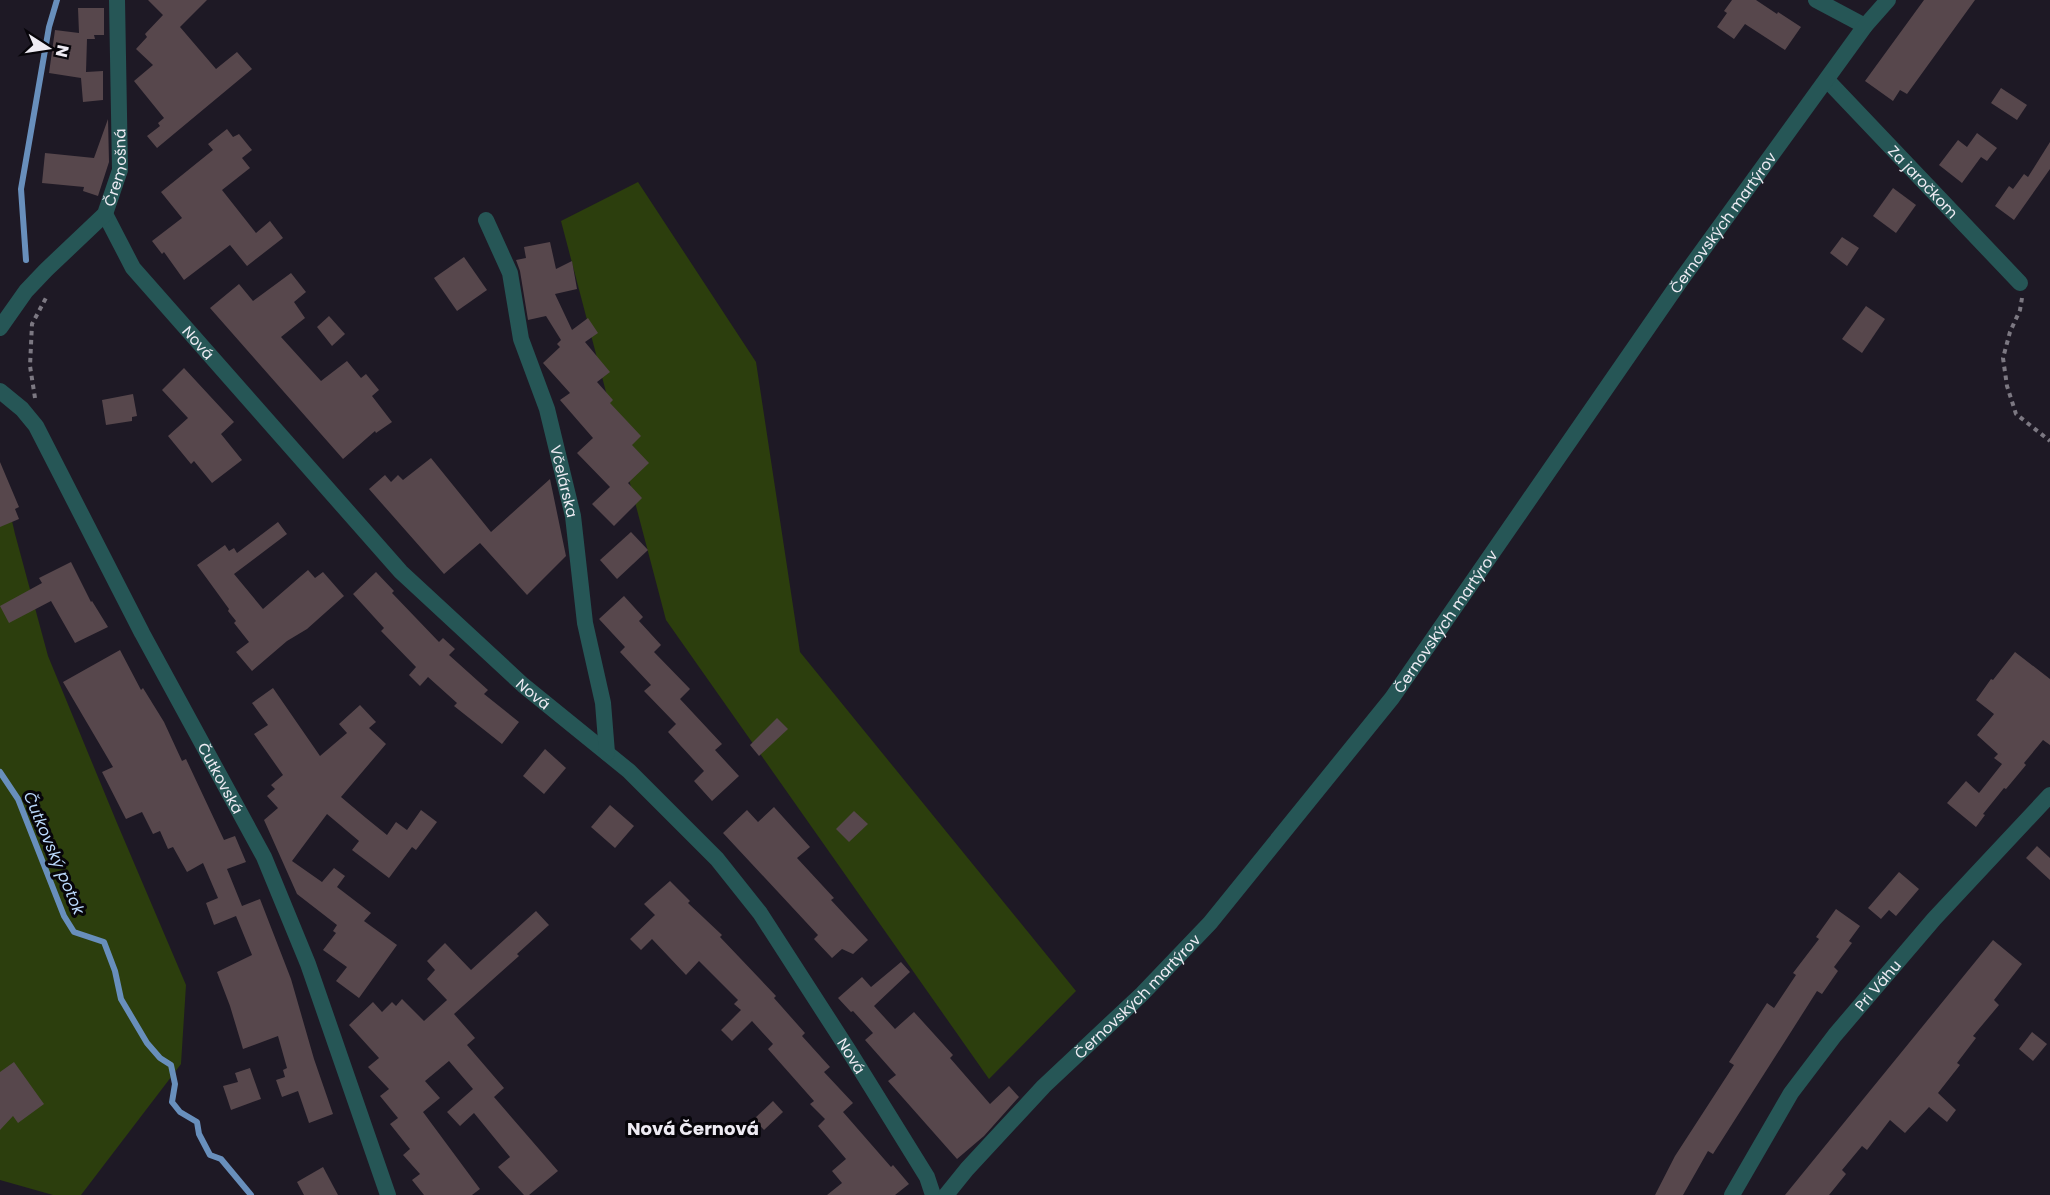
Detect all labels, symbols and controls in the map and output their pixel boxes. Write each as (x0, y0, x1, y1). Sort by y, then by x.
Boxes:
north arrow (18, 18, 78, 78)
text: N (50, 43, 75, 59)
street label: Čremošná (98, 128, 131, 209)
street label: Za jaročkom (1884, 140, 1963, 222)
street label: Černovských martýrov (1665, 147, 1781, 297)
street label: Nová (178, 321, 219, 364)
street label: Včelárska (546, 443, 583, 519)
street label: Černovských martýrov (1388, 545, 1502, 697)
street label: Nová (512, 673, 555, 714)
street label: Čutkovská (193, 739, 249, 817)
water label: Čutkovský potok (18, 788, 91, 919)
street label: Černovských martýrov (1069, 929, 1205, 1063)
street label: Pri Váhu (1849, 955, 1905, 1015)
street label: Nová (833, 1034, 871, 1078)
district label: Nová Černová (627, 1116, 759, 1141)

